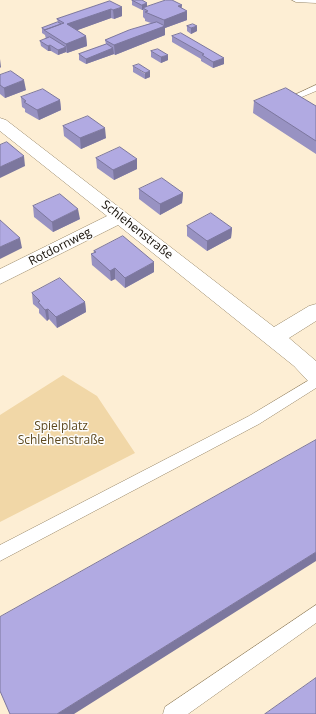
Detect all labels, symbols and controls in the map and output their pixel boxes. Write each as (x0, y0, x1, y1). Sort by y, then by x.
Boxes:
street label: Schlehenstraße (98, 198, 176, 262)
street label: Rotdornweg (26, 225, 94, 269)
park label: Spielplatz Schlehenstraße (18, 420, 104, 448)

